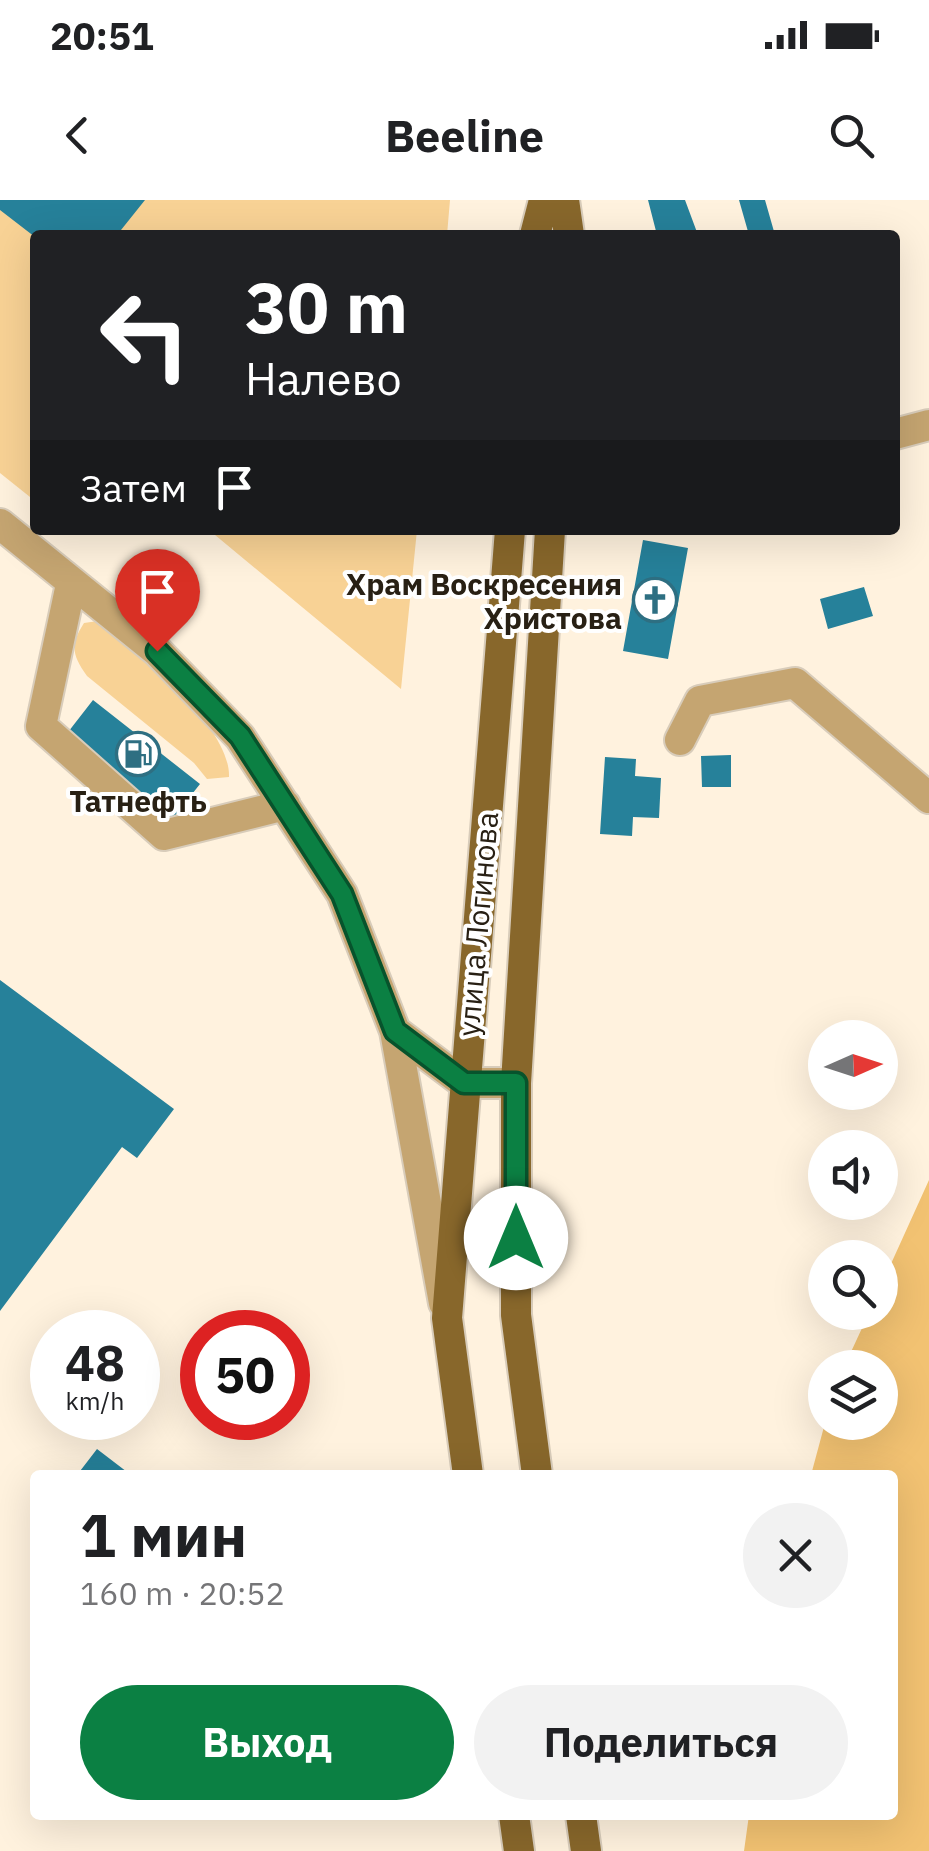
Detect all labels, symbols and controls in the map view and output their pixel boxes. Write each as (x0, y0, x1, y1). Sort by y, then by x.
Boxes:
text: 20:51 (50, 11, 154, 60)
text: Beeline (385, 106, 544, 164)
icon: back (50, 108, 105, 163)
icon: search (824, 108, 879, 163)
text: 30 m (245, 261, 408, 352)
icon: left (80, 270, 210, 400)
text: Налево (245, 349, 402, 407)
icon: arrive (207, 460, 262, 515)
text: Затем (80, 463, 187, 512)
pin (115, 549, 200, 652)
icon: arrive (130, 564, 185, 619)
place label: Храм Воскресения Христова (346, 564, 622, 637)
church icon: Храм Воскресения Христова (632, 577, 678, 623)
fuel station icon: Татнефть (115, 731, 161, 777)
place label: Татнефть (69, 781, 207, 820)
street label: улица Логинова (448, 810, 506, 1038)
north arrow (808, 1020, 898, 1110)
map controls (808, 1020, 898, 1440)
button: sound (808, 1130, 898, 1220)
position arrow (464, 1186, 568, 1290)
button: search (808, 1240, 898, 1330)
speed limit sign: 50 (180, 1310, 310, 1440)
text: 48 (65, 1330, 125, 1395)
button: layers (808, 1350, 898, 1440)
text: km/h (66, 1384, 124, 1417)
text: 1 мин (80, 1495, 247, 1574)
button: close (743, 1503, 848, 1608)
text: 160 m · 20:52 (80, 1572, 285, 1614)
button: Выход (80, 1685, 454, 1800)
button: Поделиться (474, 1685, 848, 1800)

